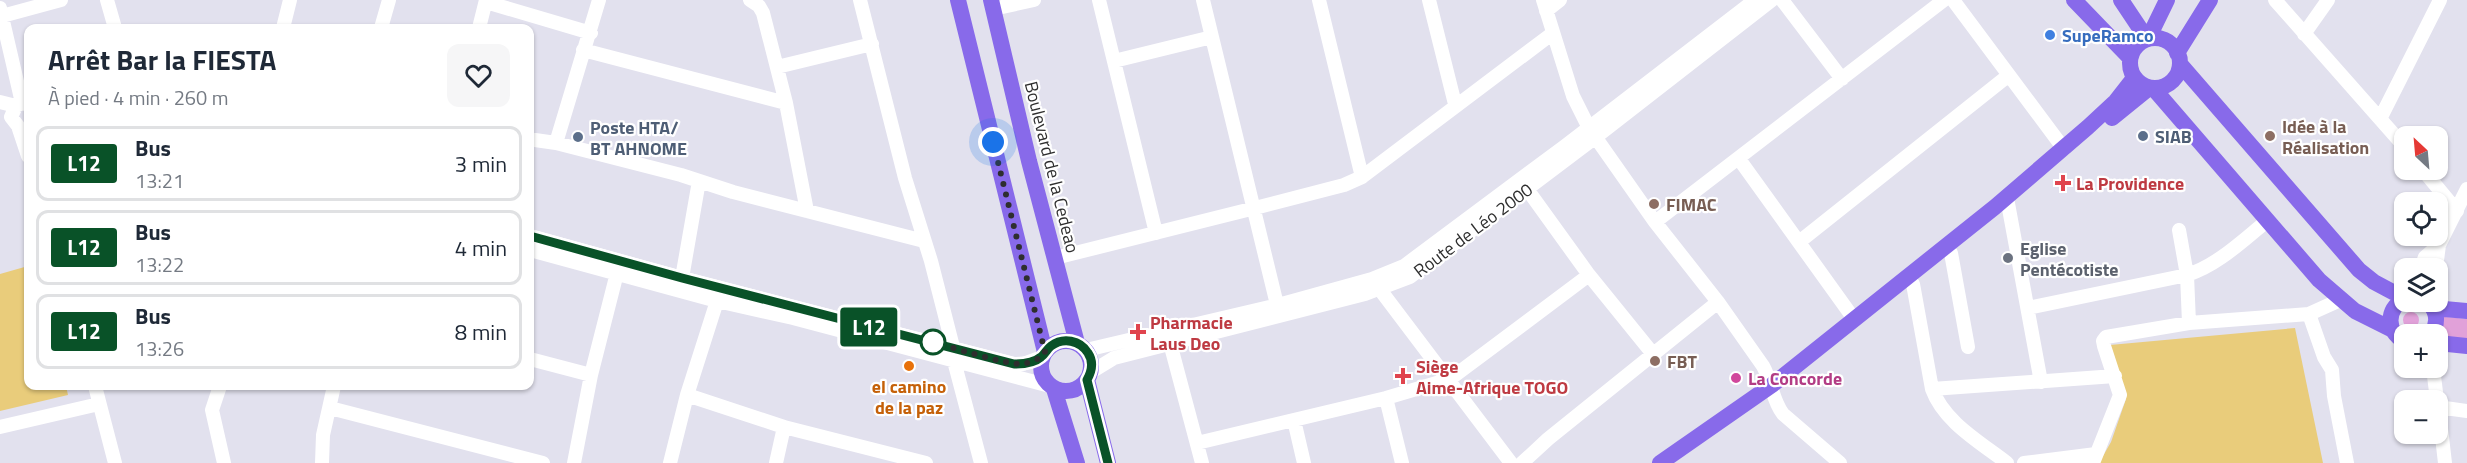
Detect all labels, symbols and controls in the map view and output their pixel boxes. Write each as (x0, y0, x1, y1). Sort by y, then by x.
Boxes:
place label: SupeRamco (2062, 22, 2154, 49)
marker: SupeRamco (2043, 28, 2057, 42)
text: Arrêt Bar la FIESTA (48, 38, 276, 81)
button: heart (447, 44, 510, 107)
street label: Boulevard de la Cedeao (1018, 78, 1086, 256)
text: À pied · 4 min · 260 m (48, 82, 228, 113)
place label: Idée à la Réalisation (2282, 113, 2369, 161)
place label: Poste HTA/ BT AHNOME (590, 114, 687, 162)
place label: SIAB (2155, 123, 2192, 150)
north arrow (2394, 126, 2448, 180)
map controls (2394, 126, 2448, 444)
your location (978, 127, 1008, 157)
marker: SIAB (2136, 129, 2150, 143)
marker: Idée à la Réalisation (2263, 129, 2277, 143)
marker: Poste HTA/ BT AHNOME (571, 130, 585, 144)
text: Bus (135, 131, 171, 165)
text: L12 (67, 147, 101, 179)
text: 3 min (455, 147, 507, 181)
text: 13:21 (135, 165, 184, 196)
place label: La Providence (2076, 170, 2184, 197)
marker: La Providence (2054, 174, 2072, 192)
street label: Route de Léo 2000 (1408, 176, 1538, 284)
place label: FIMAC (1666, 191, 1717, 218)
button: locate (2394, 192, 2448, 246)
marker: FIMAC (1647, 197, 1661, 211)
text: Bus (135, 215, 171, 249)
text: L12 (67, 231, 101, 263)
text: 4 min (455, 231, 507, 265)
place label: Eglise Pentécotiste (2020, 235, 2118, 283)
text: 13:22 (135, 249, 184, 280)
marker: Eglise Pentécotiste (2001, 251, 2015, 265)
button: layers (2394, 258, 2448, 312)
text: Bus (135, 299, 171, 333)
line badge: L12 (834, 308, 904, 346)
place label: Pharmacie Laus Deo (1150, 309, 1233, 357)
text: L12 (852, 311, 886, 343)
text: L12 (67, 315, 101, 347)
text: 8 min (455, 315, 507, 349)
button: + (2394, 324, 2448, 378)
marker: Pharmacie Laus Deo (1131, 325, 1145, 339)
unlabelled marker (920, 329, 946, 355)
text: 13:26 (135, 333, 184, 364)
place label: FBT (1667, 348, 1698, 375)
place label: Siège Aime-Afrique TOGO (1416, 353, 1568, 401)
marker: FBT (1648, 354, 1662, 368)
marker: el camino de la paz (902, 359, 916, 373)
place label: La Concorde (1748, 365, 1842, 392)
marker: Siège Aime-Afrique TOGO (1394, 367, 1412, 385)
marker: La Concorde (1729, 371, 1743, 385)
place label: el camino de la paz (872, 373, 946, 421)
button: − (2394, 390, 2448, 444)

